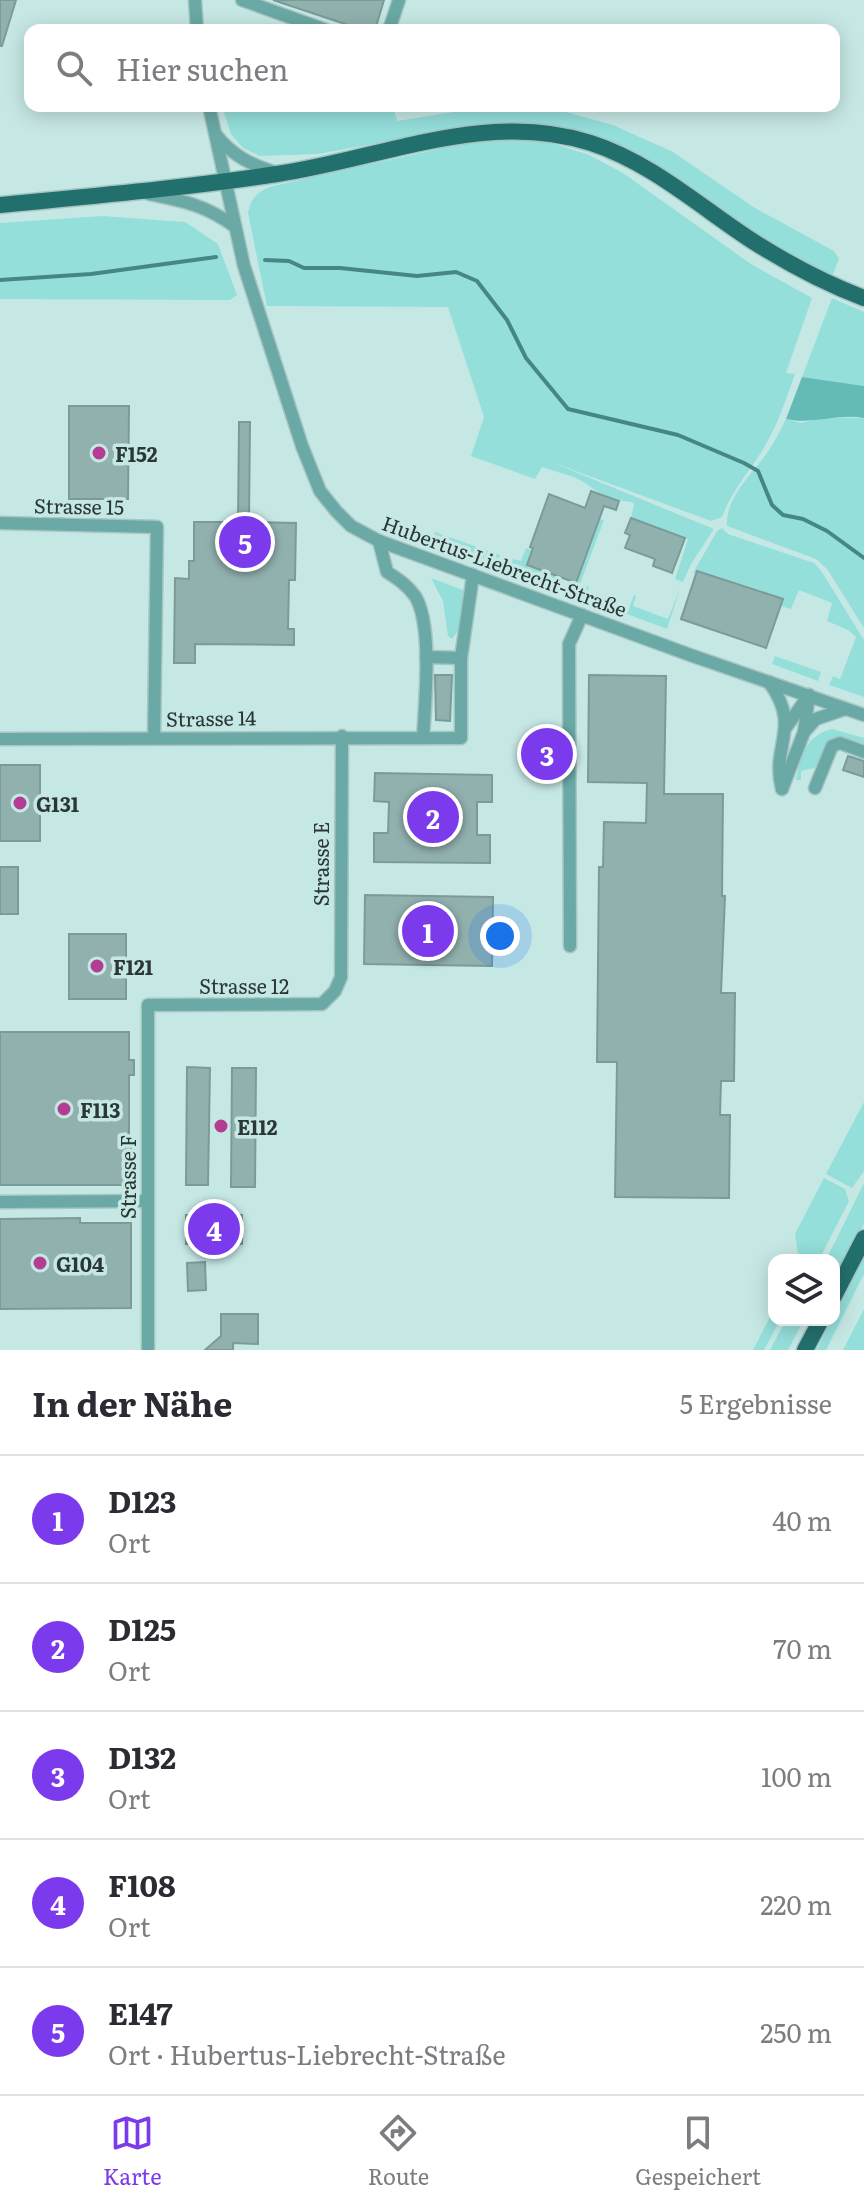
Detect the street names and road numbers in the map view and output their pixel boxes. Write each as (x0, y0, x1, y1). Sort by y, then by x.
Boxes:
street label: Strasse 15 (34, 489, 124, 521)
street label: Hubertus-Liebrecht-Straße (378, 507, 632, 623)
street label: Strasse 14 (166, 701, 256, 733)
street label: Strasse E (305, 822, 335, 906)
street label: Strasse 12 (199, 970, 289, 1000)
street label: Strasse F (112, 1135, 142, 1219)

